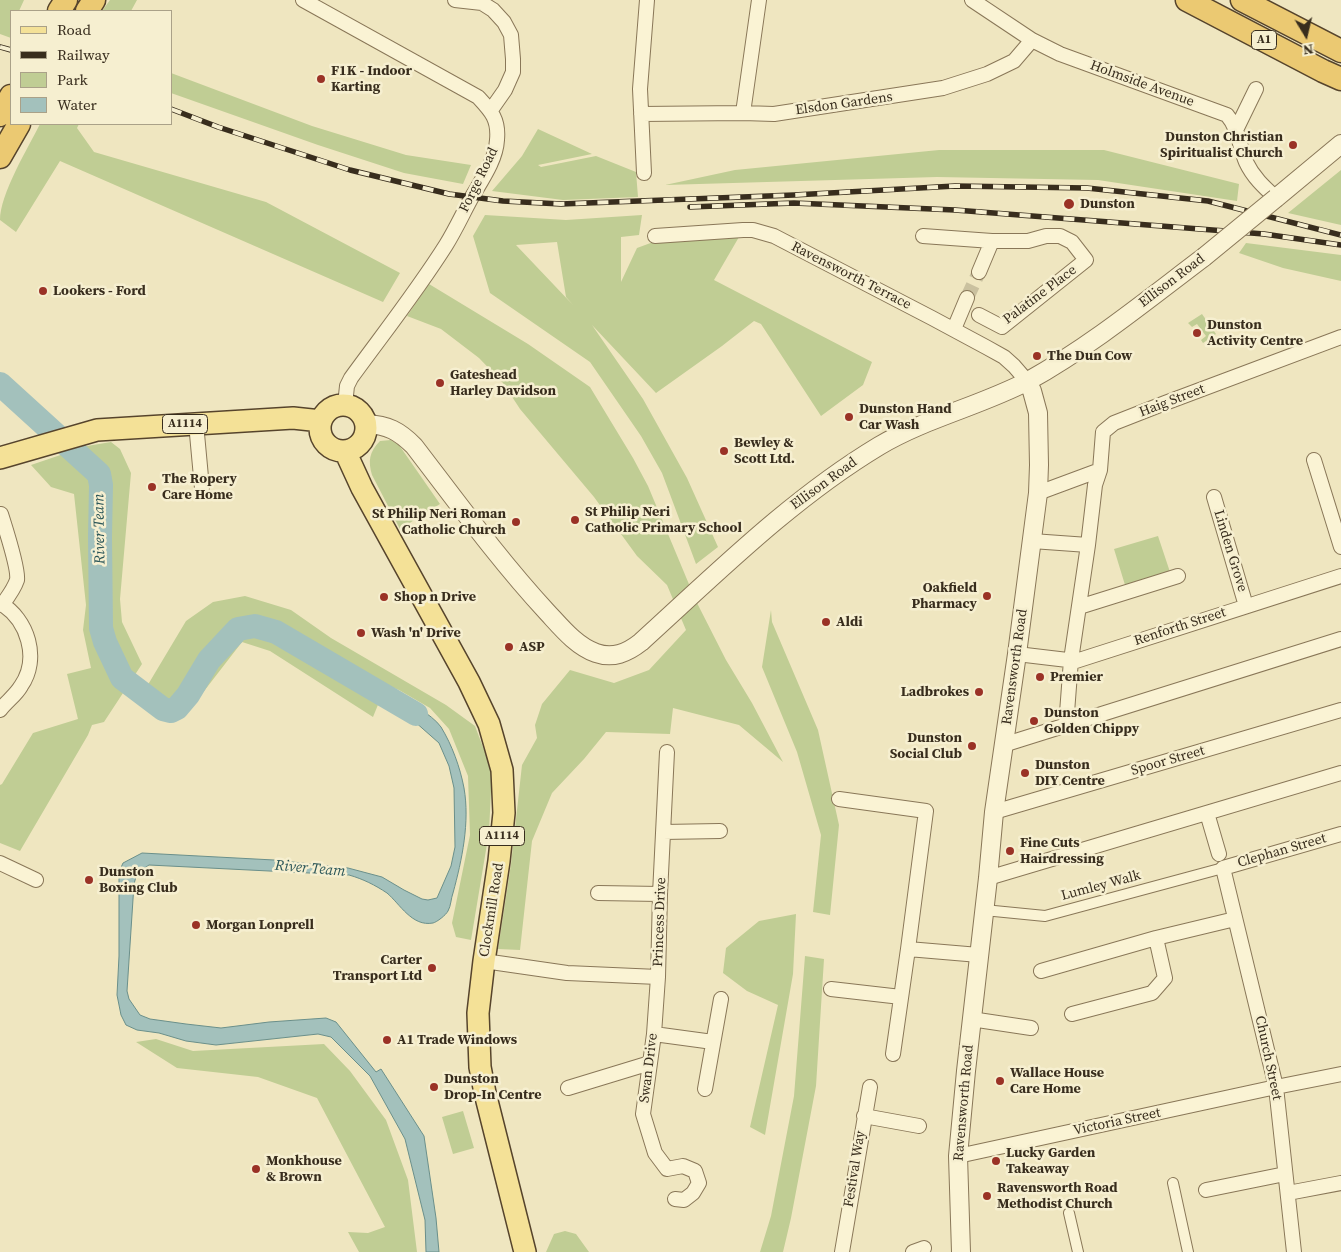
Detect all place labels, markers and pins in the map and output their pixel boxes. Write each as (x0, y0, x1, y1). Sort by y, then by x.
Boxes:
place label: F1K - Indoor Karting (331, 63, 412, 95)
marker: F1K - Indoor Karting (315, 73, 327, 85)
place label: Dunston Christian Spiritualist Church (1160, 129, 1283, 162)
marker: Dunston Christian Spiritualist Church (1287, 139, 1299, 151)
place label: Dunston (1080, 196, 1135, 212)
marker: Dunston (1062, 197, 1076, 211)
place label: Lookers - Ford (53, 283, 146, 299)
marker: Lookers - Ford (37, 285, 49, 297)
place label: Dunston Activity Centre (1207, 317, 1303, 350)
marker: Dunston Activity Centre (1191, 327, 1203, 339)
place label: The Dun Cow (1047, 348, 1132, 364)
marker: The Dun Cow (1031, 350, 1043, 362)
place label: Gateshead Harley Davidson (450, 367, 556, 400)
marker: Gateshead Harley Davidson (434, 377, 446, 389)
place label: Dunston Hand Car Wash (859, 401, 952, 434)
marker: Dunston Hand Car Wash (843, 411, 855, 423)
place label: Bewley & Scott Ltd. (734, 435, 795, 468)
marker: Bewley & Scott Ltd. (718, 445, 730, 457)
place label: The Ropery Care Home (162, 471, 237, 504)
marker: The Ropery Care Home (146, 481, 158, 493)
place label: St Philip Neri Catholic Primary School (585, 504, 742, 536)
place label: St Philip Neri Roman Catholic Church (372, 506, 506, 538)
marker: St Philip Neri Catholic Primary School (569, 514, 581, 526)
marker: St Philip Neri Roman Catholic Church (510, 516, 522, 528)
place label: Oakfield Pharmacy (912, 580, 977, 612)
place label: Shop n Drive (394, 589, 476, 605)
marker: Oakfield Pharmacy (981, 590, 993, 602)
marker: Shop n Drive (378, 591, 390, 603)
place label: Aldi (836, 614, 863, 630)
marker: Aldi (820, 616, 832, 628)
place label: Wash 'n' Drive (371, 625, 461, 641)
marker: Wash 'n' Drive (355, 627, 367, 639)
place label: ASP (519, 639, 545, 655)
marker: ASP (503, 641, 515, 653)
place label: Premier (1050, 669, 1103, 685)
marker: Premier (1034, 671, 1046, 683)
place label: Ladbrokes (901, 684, 969, 700)
marker: Ladbrokes (973, 686, 985, 698)
place label: Dunston Golden Chippy (1044, 705, 1139, 738)
marker: Dunston Golden Chippy (1028, 715, 1040, 727)
place label: Dunston Social Club (890, 730, 962, 762)
marker: Dunston Social Club (966, 740, 978, 752)
place label: Dunston DIY Centre (1035, 757, 1105, 790)
marker: Dunston DIY Centre (1019, 767, 1031, 779)
place label: Fine Cuts Hairdressing (1020, 835, 1104, 868)
marker: Fine Cuts Hairdressing (1004, 845, 1016, 857)
place label: Dunston Boxing Club (99, 864, 177, 896)
marker: Dunston Boxing Club (83, 874, 95, 886)
place label: Morgan Lonprell (206, 917, 314, 933)
marker: Morgan Lonprell (190, 919, 202, 931)
place label: Carter Transport Ltd (333, 952, 422, 984)
marker: Carter Transport Ltd (426, 962, 438, 974)
place label: A1 Trade Windows (397, 1032, 517, 1048)
marker: A1 Trade Windows (381, 1034, 393, 1046)
place label: Wallace House Care Home (1010, 1065, 1104, 1098)
place label: Dunston Drop-In Centre (444, 1071, 542, 1104)
marker: Wallace House Care Home (994, 1075, 1006, 1087)
marker: Dunston Drop-In Centre (428, 1081, 440, 1093)
place label: Lucky Garden Takeaway (1006, 1145, 1095, 1178)
place label: Monkhouse & Brown (266, 1153, 342, 1186)
marker: Lucky Garden Takeaway (990, 1155, 1002, 1167)
marker: Monkhouse & Brown (250, 1163, 262, 1175)
place label: Ravensworth Road Methodist Church (997, 1180, 1117, 1212)
marker: Ravensworth Road Methodist Church (981, 1190, 993, 1202)

